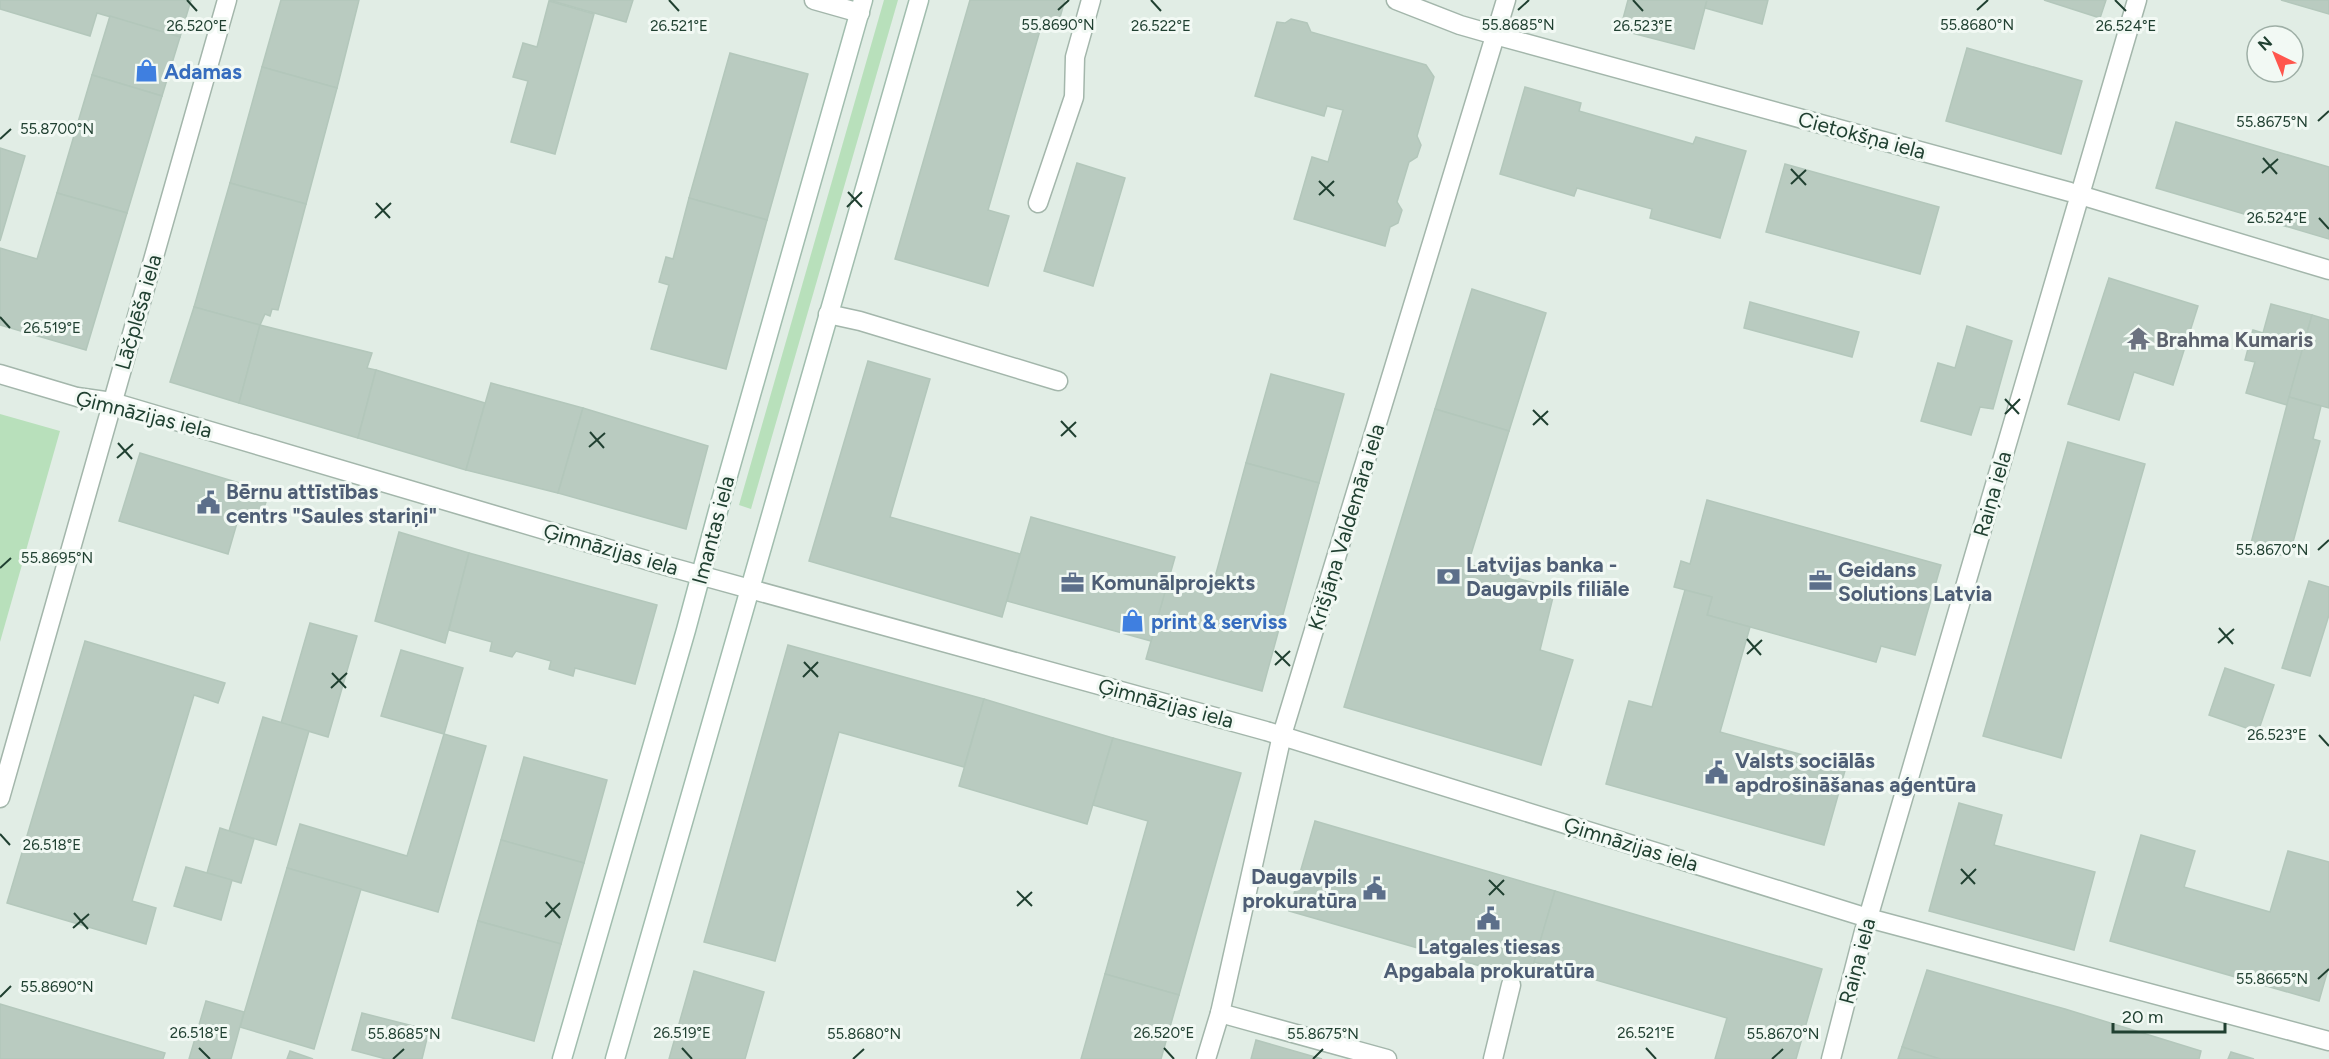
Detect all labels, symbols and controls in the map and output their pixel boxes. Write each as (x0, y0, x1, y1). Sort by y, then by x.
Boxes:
text: 55.8690°N (1021, 16, 1095, 34)
text: 55.8685°N (1481, 16, 1555, 34)
text: 55.8680°N (1940, 16, 2014, 34)
text: 26.520°E (166, 17, 228, 35)
text: 26.521°E (650, 17, 708, 35)
text: 26.522°E (1131, 17, 1191, 35)
text: 26.523°E (1613, 17, 1673, 35)
text: 26.524°E (2096, 17, 2156, 35)
north arrow (2245, 24, 2305, 84)
text: N (2254, 32, 2276, 55)
shop icon: Adamas (133, 58, 159, 84)
place label: Adamas (164, 59, 242, 84)
street label: Cietokšņa iela (1796, 106, 1928, 164)
text: 55.8675°N (2236, 113, 2308, 131)
text: 55.8700°N (20, 120, 94, 138)
text: 26.524°E (2247, 209, 2307, 227)
street label: Lāčplēša iela (110, 251, 166, 373)
text: 26.519°E (23, 319, 81, 337)
temple icon: Brahma Kumaris (2125, 326, 2151, 352)
place label: Brahma Kumaris (2156, 327, 2313, 352)
street label: Ģimnāzijas iela (73, 385, 215, 443)
street label: Krišjāņa Valdemāra iela (1303, 421, 1389, 633)
street label: Raiņa iela (1968, 448, 2016, 540)
street label: Imantas iela (687, 473, 739, 587)
place label: Bērnu attīstības centrs "Saules stariņi" (226, 479, 437, 528)
public building icon: Bērnu attīstības centrs "Saules stariņi" (195, 490, 221, 516)
street label: Ģimnāzijas iela (541, 518, 681, 580)
text: 55.8670°N (2236, 541, 2308, 559)
text: 55.8695°N (21, 549, 93, 567)
place label: Latvijas banka - Daugavpils filiāle (1466, 552, 1630, 601)
place label: Geidans Solutions Latvia (1838, 557, 1992, 606)
bank icon: Latvijas banka - Daugavpils filiāle (1435, 563, 1461, 589)
office icon: Geidans Solutions Latvia (1807, 568, 1833, 594)
office icon: Komunālprojekts (1060, 569, 1086, 595)
place label: Komunālprojekts (1091, 570, 1255, 595)
shop icon: print & serviss (1120, 608, 1146, 634)
place label: print & serviss (1151, 609, 1287, 634)
street label: Ģimnāzijas iela (1095, 673, 1237, 733)
text: 26.523°E (2247, 726, 2307, 744)
place label: Valsts sociālās apdrošināšanas aģentūra (1735, 748, 1976, 797)
public building icon: Valsts sociālās apdrošināšanas aģentūra (1704, 759, 1730, 785)
street label: Ģimnāzijas iela (1561, 812, 1701, 876)
text: 26.518°E (23, 836, 81, 854)
place label: Daugavpils prokuratūra (1242, 864, 1357, 913)
public building icon: Daugavpils prokuratūra (1362, 875, 1388, 901)
public building icon: Latgales tiesas Apgabala prokuratūra (1476, 905, 1502, 931)
street label: Raiņa iela (1834, 915, 1880, 1007)
place label: Latgales tiesas Apgabala prokuratūra (1383, 934, 1595, 983)
text: 55.8665°N (2236, 970, 2308, 988)
text: 55.8690°N (20, 978, 94, 996)
scale bar (2113, 996, 2226, 1034)
text: 20 m (2122, 1006, 2163, 1028)
text: 26.518°E (170, 1024, 228, 1042)
text: 26.519°E (653, 1024, 711, 1042)
text: 26.520°E (1133, 1024, 1195, 1042)
text: 26.521°E (1617, 1024, 1675, 1042)
text: 55.8685°N (367, 1025, 441, 1043)
text: 55.8680°N (827, 1025, 901, 1043)
text: 55.8675°N (1287, 1025, 1359, 1043)
text: 55.8670°N (1747, 1025, 1819, 1043)

